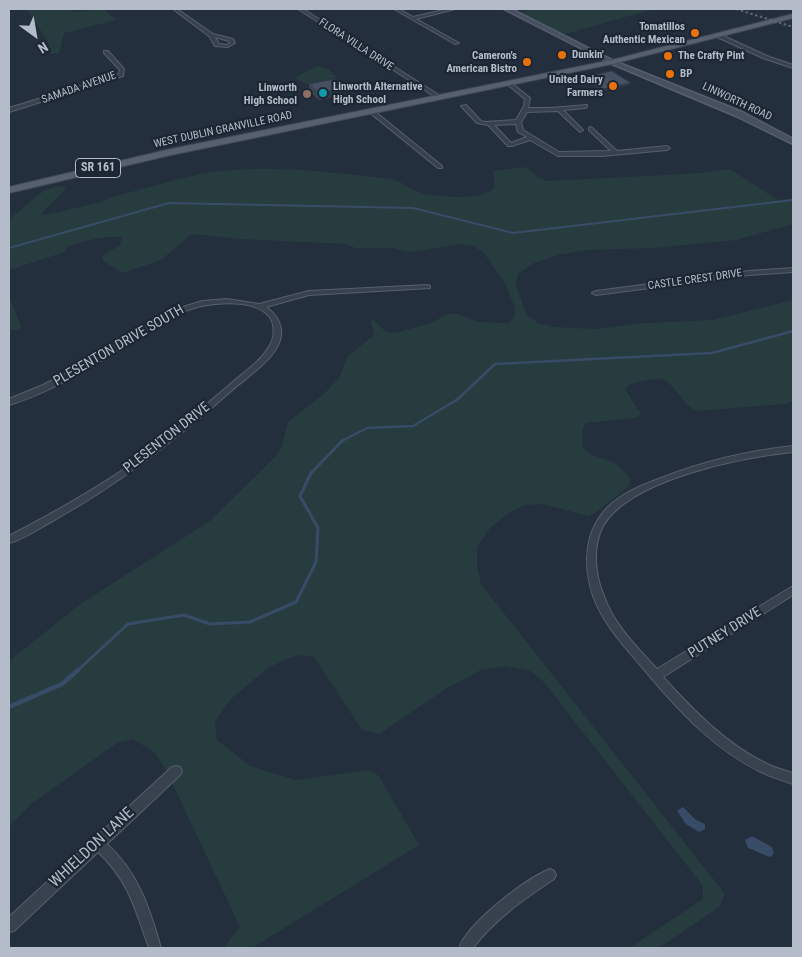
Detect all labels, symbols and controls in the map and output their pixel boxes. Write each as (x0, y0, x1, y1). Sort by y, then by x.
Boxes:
north arrow (10, 10, 60, 60)
street label: FLORA VILLA DRIVE (316, 16, 396, 74)
place label: Tomatillos Authentic Mexican (603, 20, 685, 46)
marker: Tomatillos Authentic Mexican (689, 27, 701, 39)
text: N (35, 39, 51, 57)
place label: Dunkin' (572, 48, 604, 62)
place label: Cameron's American Bistro (446, 49, 517, 75)
marker: Dunkin' (556, 49, 568, 61)
place label: The Crafty Pint (678, 49, 744, 63)
marker: The Crafty Pint (662, 50, 674, 62)
marker: Cameron's American Bistro (521, 56, 533, 68)
place label: BP (680, 67, 692, 81)
marker: BP (664, 68, 676, 80)
street label: SAMADA AVENUE (40, 69, 118, 107)
place label: United Dairy Farmers (549, 73, 603, 99)
place label: Linworth Alternative High School (333, 80, 423, 106)
marker: United Dairy Farmers (607, 80, 619, 92)
street label: LINWORTH ROAD (700, 80, 774, 124)
place label: Linworth High School (244, 81, 297, 107)
marker: Linworth Alternative High School (317, 87, 329, 99)
marker: Linworth High School (301, 88, 313, 100)
street label: WEST DUBLIN GRANVILLE ROAD (152, 109, 294, 151)
road number: SR 161 (76, 158, 120, 178)
street label: CASTLE CREST DRIVE (647, 267, 743, 293)
street label: PLESENTON DRIVE SOUTH (51, 302, 187, 390)
street label: PLESENTON DRIVE (120, 399, 214, 477)
street label: PUTNEY DRIVE (685, 604, 765, 662)
street label: WHIELDON LANE (46, 804, 138, 892)

